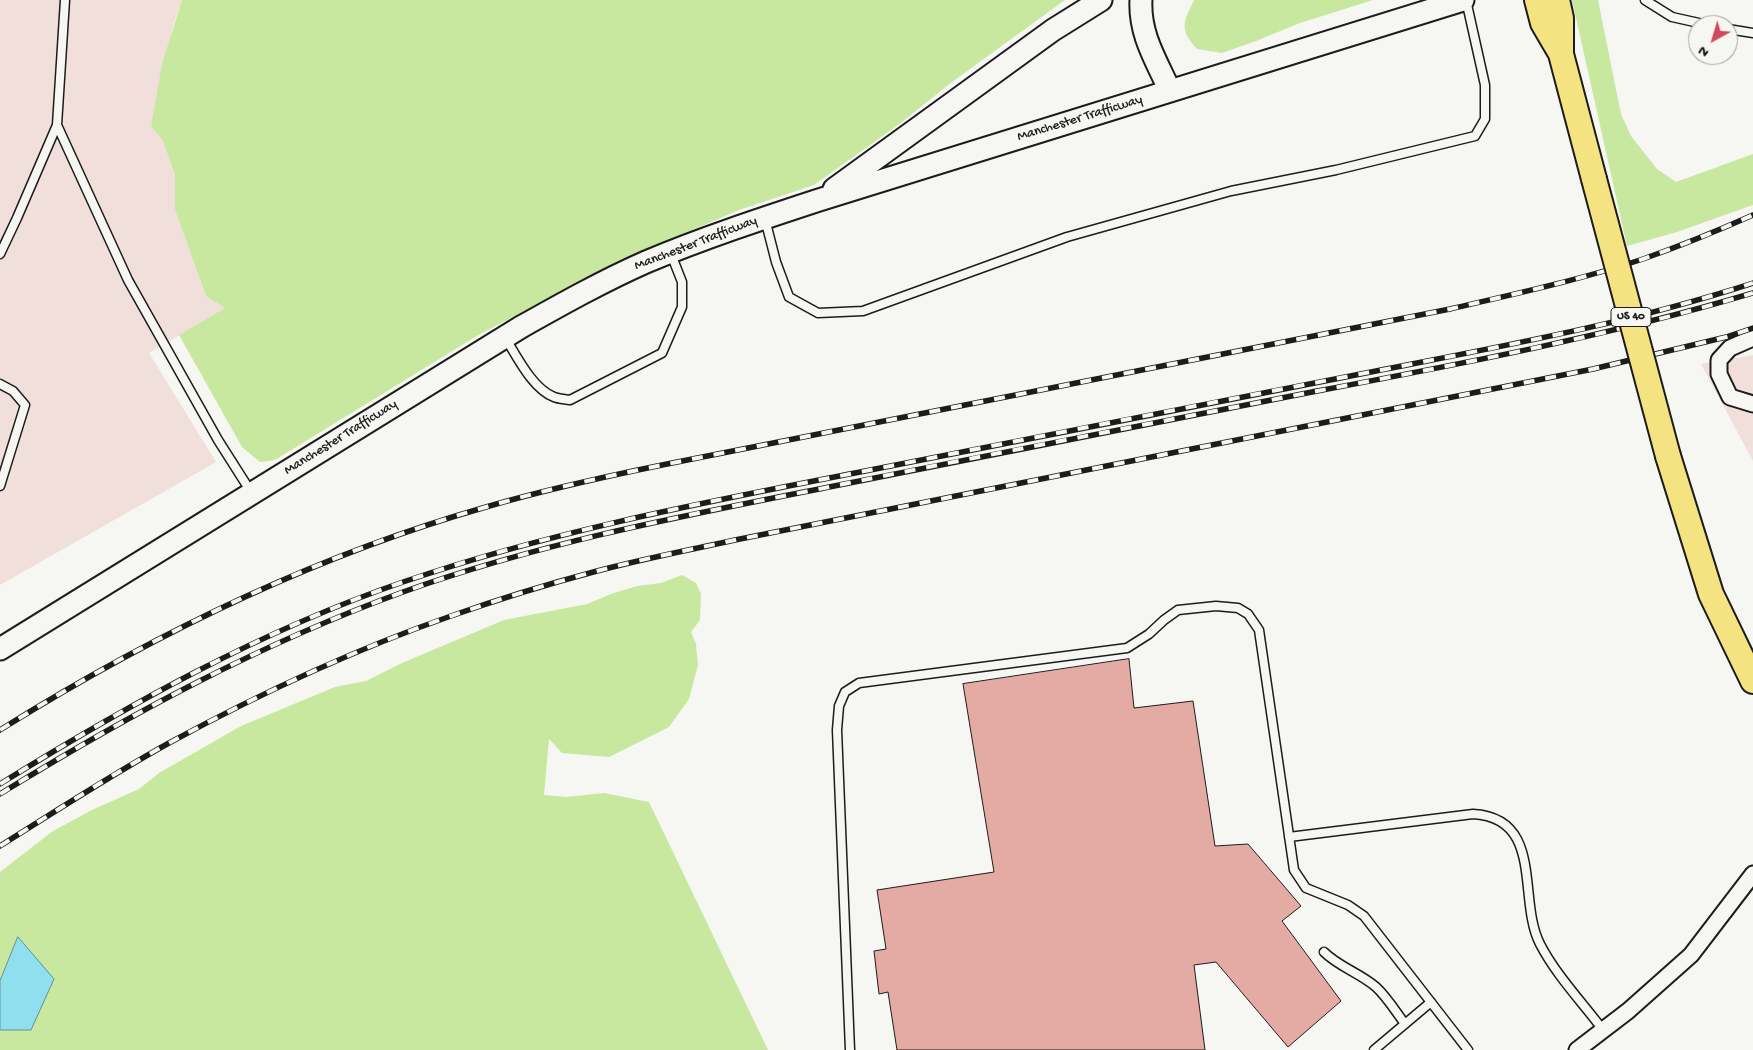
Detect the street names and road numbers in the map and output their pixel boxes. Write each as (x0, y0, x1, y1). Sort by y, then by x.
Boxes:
street label: Manchester Trafficway (1015, 92, 1145, 146)
street label: Manchester Trafficway (632, 213, 760, 275)
road number: US 40 (1611, 308, 1651, 326)
street label: Manchester Trafficway (281, 396, 401, 480)

